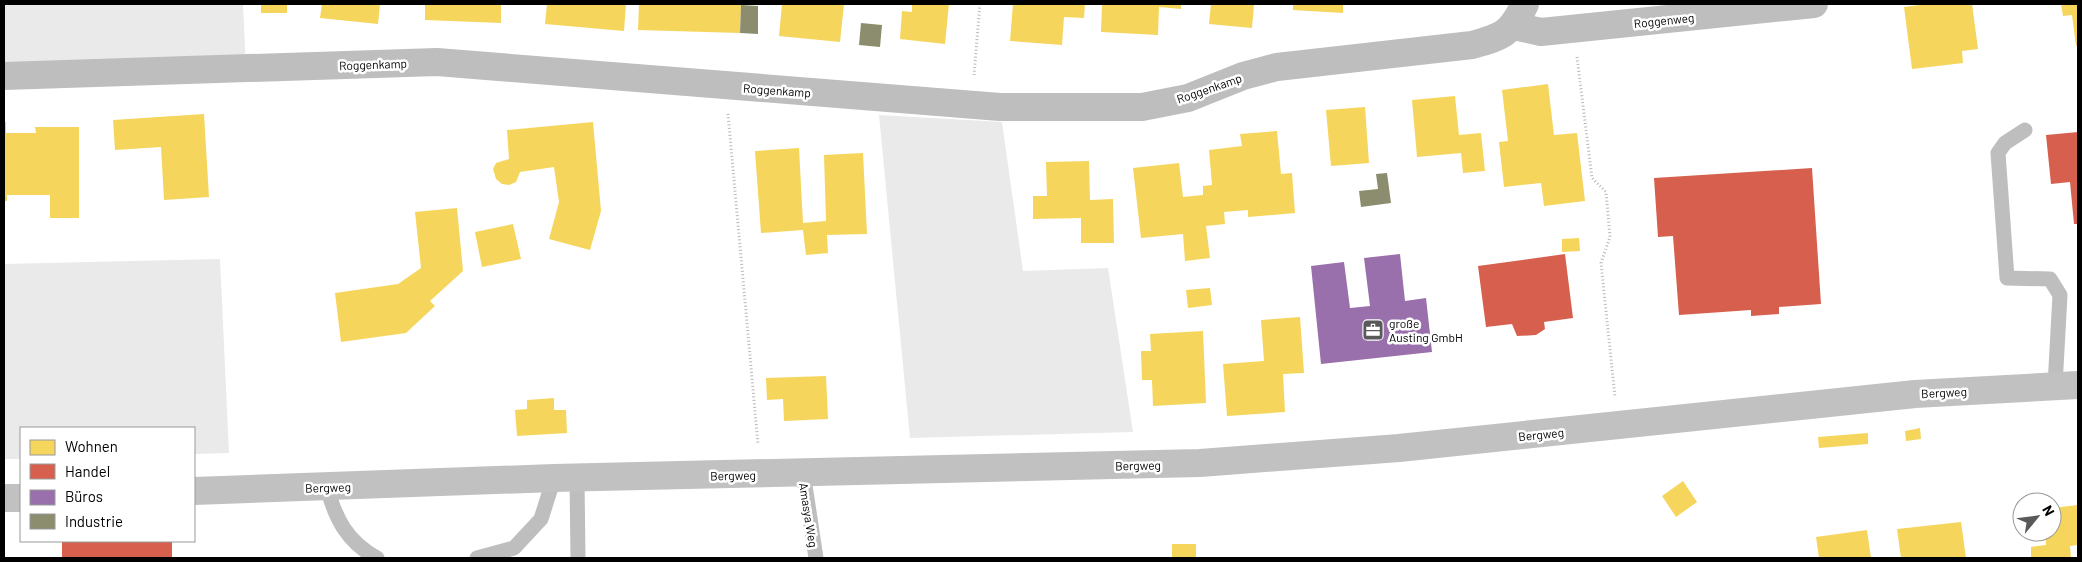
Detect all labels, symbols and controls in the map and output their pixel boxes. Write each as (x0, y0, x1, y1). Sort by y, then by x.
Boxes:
street label: Roggenweg (1633, 10, 1695, 30)
street label: Roggenkamp (339, 56, 407, 72)
street label: Roggenkamp (1175, 70, 1243, 106)
street label: Roggenkamp (743, 81, 811, 99)
place label: große Austing GmbH (1389, 316, 1463, 344)
office icon: große Austing GmbH (1361, 318, 1385, 342)
street label: Bergweg (1921, 384, 1967, 400)
street label: Bergweg (1517, 425, 1565, 443)
legend (20, 427, 195, 542)
text: Wohnen (65, 437, 118, 455)
street label: Bergweg (1115, 458, 1161, 472)
text: Handel (65, 462, 110, 480)
street label: Bergweg (710, 468, 756, 482)
street label: Bergweg (305, 479, 351, 495)
street label: Amasya Weg (797, 482, 821, 548)
text: Büros (65, 487, 103, 505)
north arrow (2012, 492, 2062, 542)
text: N (2039, 502, 2058, 519)
text: Industrie (65, 512, 123, 530)

